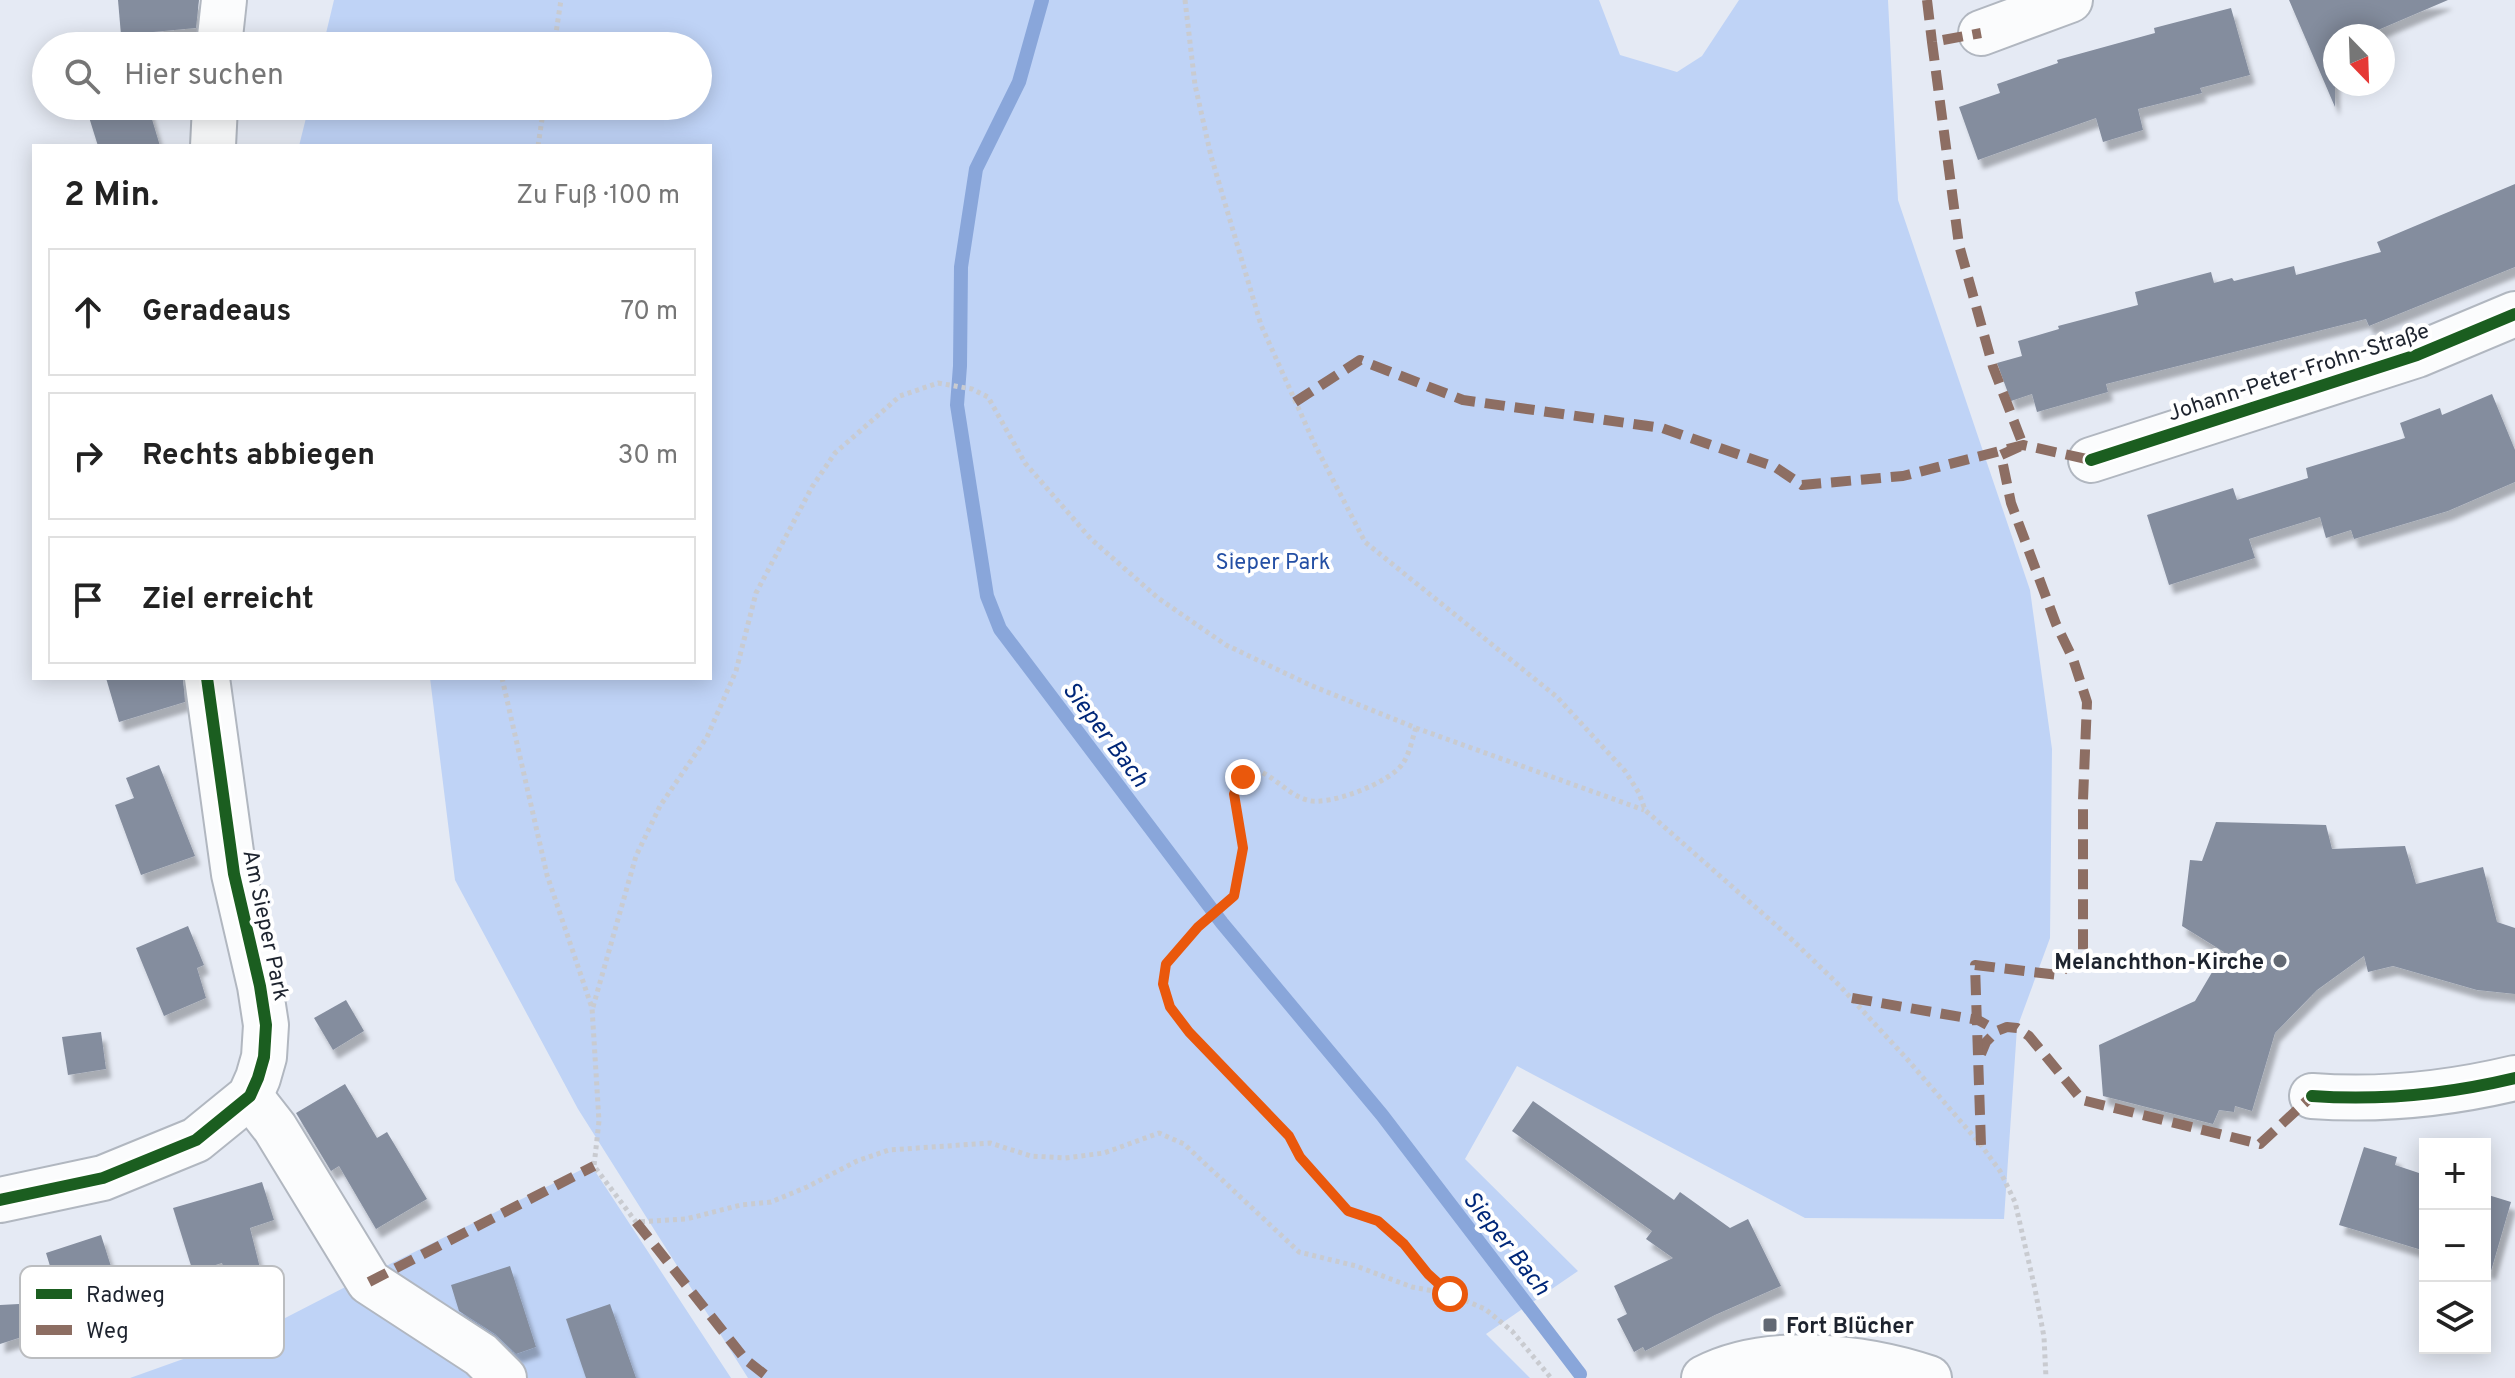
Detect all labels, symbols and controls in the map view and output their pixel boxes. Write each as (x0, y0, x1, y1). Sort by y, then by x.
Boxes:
north arrow (2323, 24, 2395, 96)
search box (32, 32, 712, 120)
icon: search (60, 54, 104, 98)
text: Hier suchen (124, 58, 284, 95)
text: 2 Min. (64, 175, 159, 218)
text: Zu Fuß · 100 m (516, 180, 680, 213)
icon: ahead (66, 290, 110, 334)
text: Geradeaus (142, 294, 291, 331)
text: 70 m (620, 296, 678, 329)
street label: Johann-Peter-Frohn-Straße (2165, 318, 2433, 428)
icon: right (66, 434, 110, 478)
text: Rechts abbiegen (142, 438, 375, 475)
text: 30 m (618, 440, 678, 473)
park label: Sieper Park (1216, 550, 1330, 577)
icon: arrive (66, 578, 110, 622)
text: Ziel erreicht (142, 582, 314, 619)
water label: Sieper Bach (1055, 676, 1154, 794)
route end (1225, 759, 1261, 795)
street label: Am Sieper Park (235, 848, 294, 1003)
place label: Melanchthon-Kirche (2054, 950, 2264, 977)
marker: Melanchthon-Kirche (2271, 952, 2289, 970)
map controls (2419, 1138, 2491, 1354)
button: + (2419, 1138, 2491, 1210)
water label: Sieper Bach (1455, 1186, 1556, 1303)
button: − (2419, 1210, 2491, 1282)
legend (20, 1266, 284, 1358)
route start (1432, 1276, 1468, 1312)
button: layers (2419, 1282, 2491, 1354)
text: Radweg (86, 1283, 165, 1310)
place label: Fort Blücher (1786, 1314, 1914, 1341)
marker: Fort Blücher (1761, 1316, 1779, 1334)
text: Weg (86, 1319, 129, 1346)

